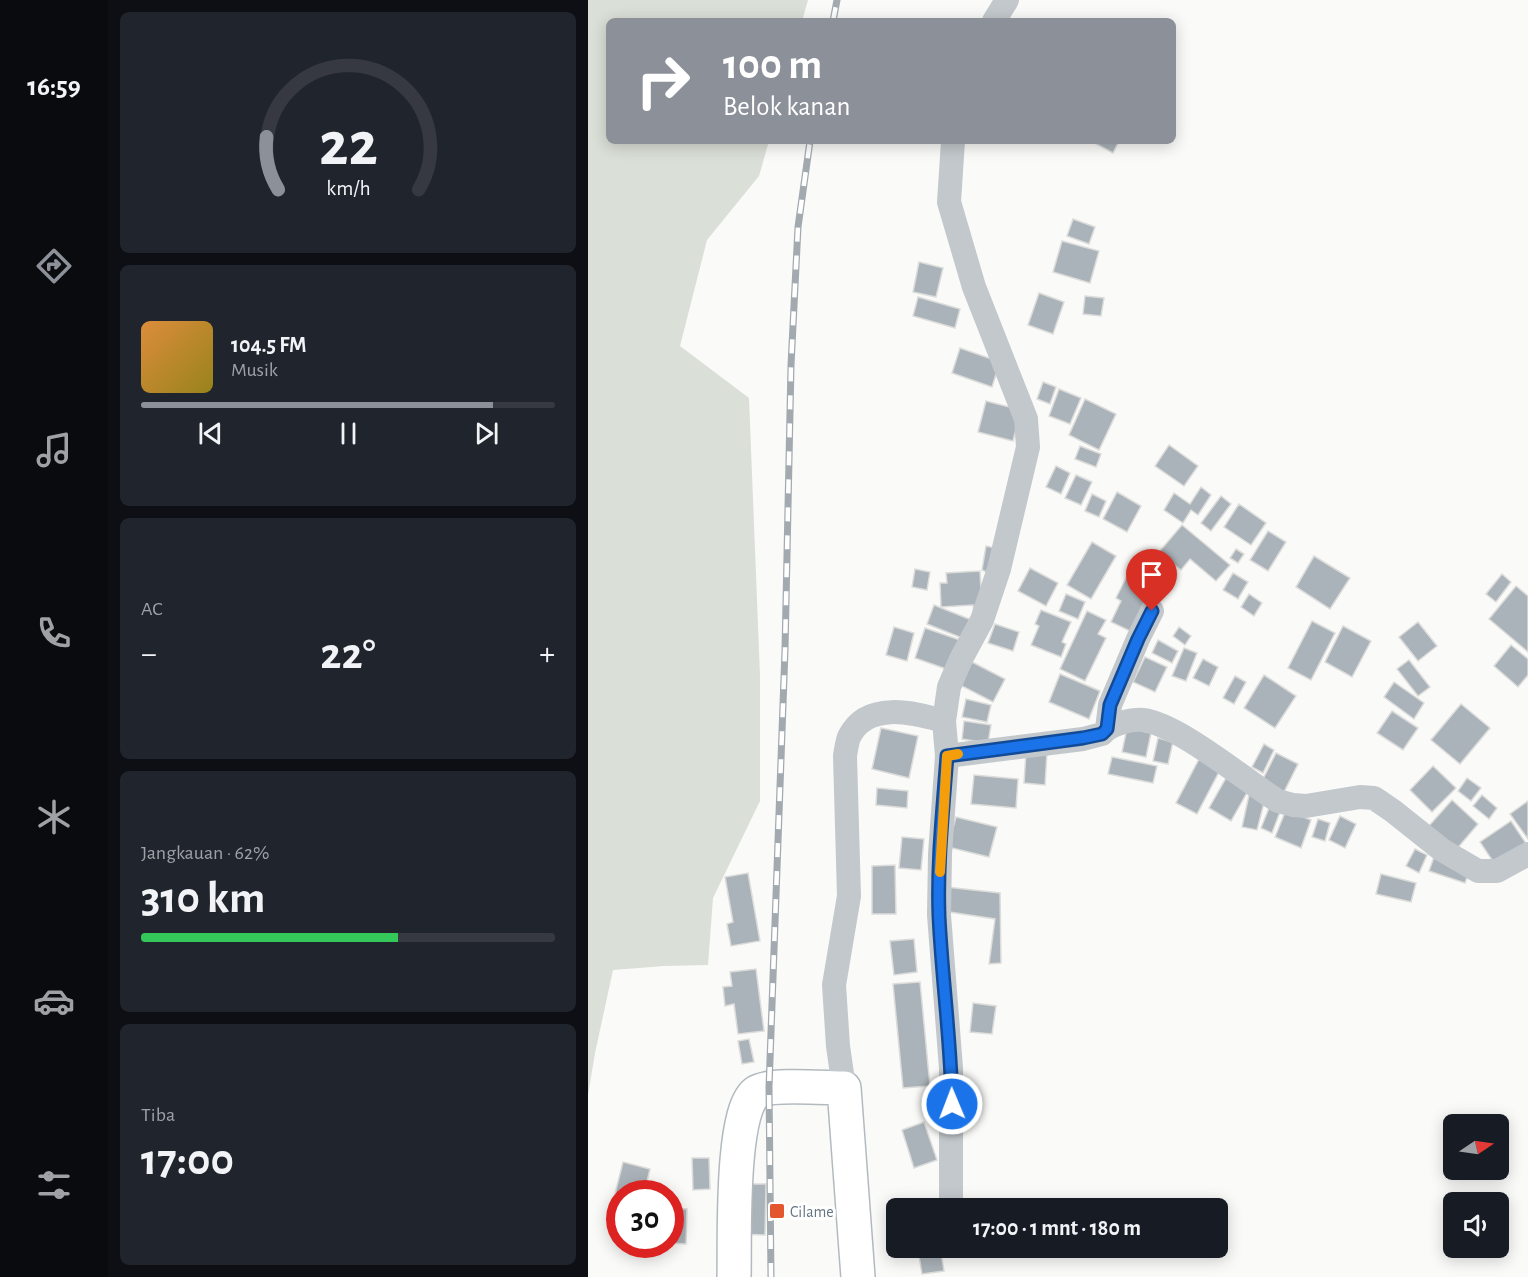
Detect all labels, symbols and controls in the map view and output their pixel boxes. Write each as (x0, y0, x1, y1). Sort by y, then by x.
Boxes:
icon: right (624, 42, 702, 120)
text: 100 m (723, 44, 822, 86)
text: 16:59 (27, 73, 81, 100)
text: Belok kanan (723, 93, 850, 120)
text: 22 (319, 114, 377, 176)
text: km/h (326, 178, 370, 199)
icon: directions (33, 245, 75, 287)
text: 104.5 FM (231, 334, 307, 356)
text: Musik (231, 360, 278, 380)
icon: previous (194, 417, 227, 450)
icon: pause (332, 417, 365, 450)
icon: next (470, 417, 503, 450)
icon: music (33, 429, 75, 471)
pin (1126, 549, 1177, 611)
icon: arrive (1135, 558, 1168, 591)
text: AC (141, 599, 163, 619)
icon: phone (33, 612, 75, 654)
text: 22° (320, 632, 376, 677)
text: − (141, 638, 157, 671)
text: + (539, 638, 555, 671)
icon: climate (33, 796, 75, 838)
text: Jangkauan · 62% (141, 843, 270, 863)
text: 310 km (141, 876, 265, 921)
icon: car (33, 980, 75, 1022)
position arrow (920, 1072, 984, 1136)
text: Tiba (141, 1105, 175, 1125)
north arrow (1443, 1114, 1509, 1180)
map controls (1443, 1114, 1509, 1258)
text: 17:00 (141, 1138, 234, 1183)
icon: filters (33, 1164, 75, 1206)
speed limit sign: 30 (606, 1180, 684, 1258)
button: sound (1443, 1192, 1509, 1258)
marker: Cilame (768, 1202, 786, 1220)
place label: Cilame (790, 1204, 834, 1220)
text: 17:00 · 1 mnt · 180 m (973, 1217, 1141, 1239)

